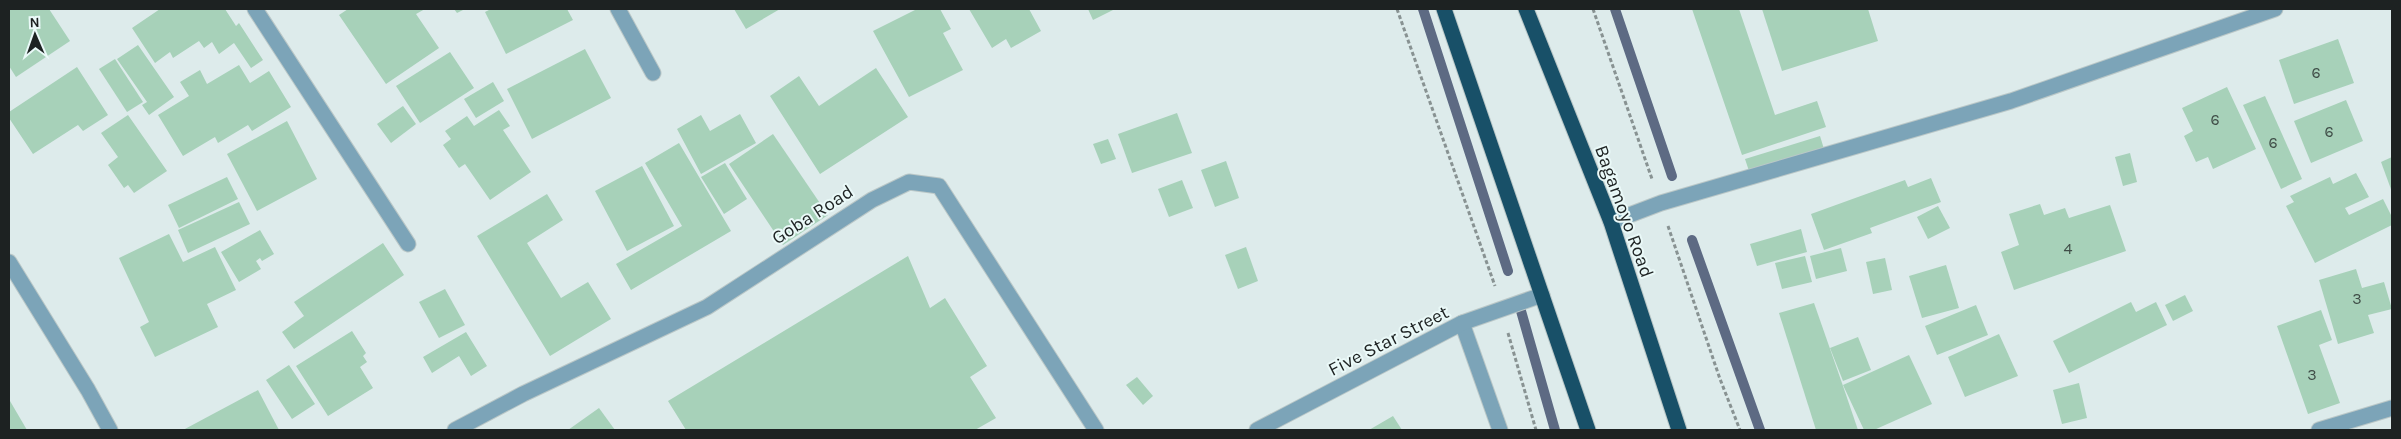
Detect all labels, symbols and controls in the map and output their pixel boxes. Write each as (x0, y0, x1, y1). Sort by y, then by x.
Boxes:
north arrow (10, 10, 60, 60)
text: N (29, 14, 40, 31)
house number: 6 (2311, 63, 2321, 82)
house number: 6 (2210, 110, 2220, 129)
house number: 6 (2324, 122, 2334, 141)
house number: 6 (2268, 133, 2278, 152)
street label: Bagamoyo Road (1590, 142, 1658, 280)
street label: Goba Road (768, 180, 857, 249)
house number: 4 (2064, 239, 2073, 258)
house number: 3 (2352, 289, 2362, 308)
street label: Five Star Street (1325, 301, 1452, 381)
house number: 3 (2307, 365, 2317, 384)

